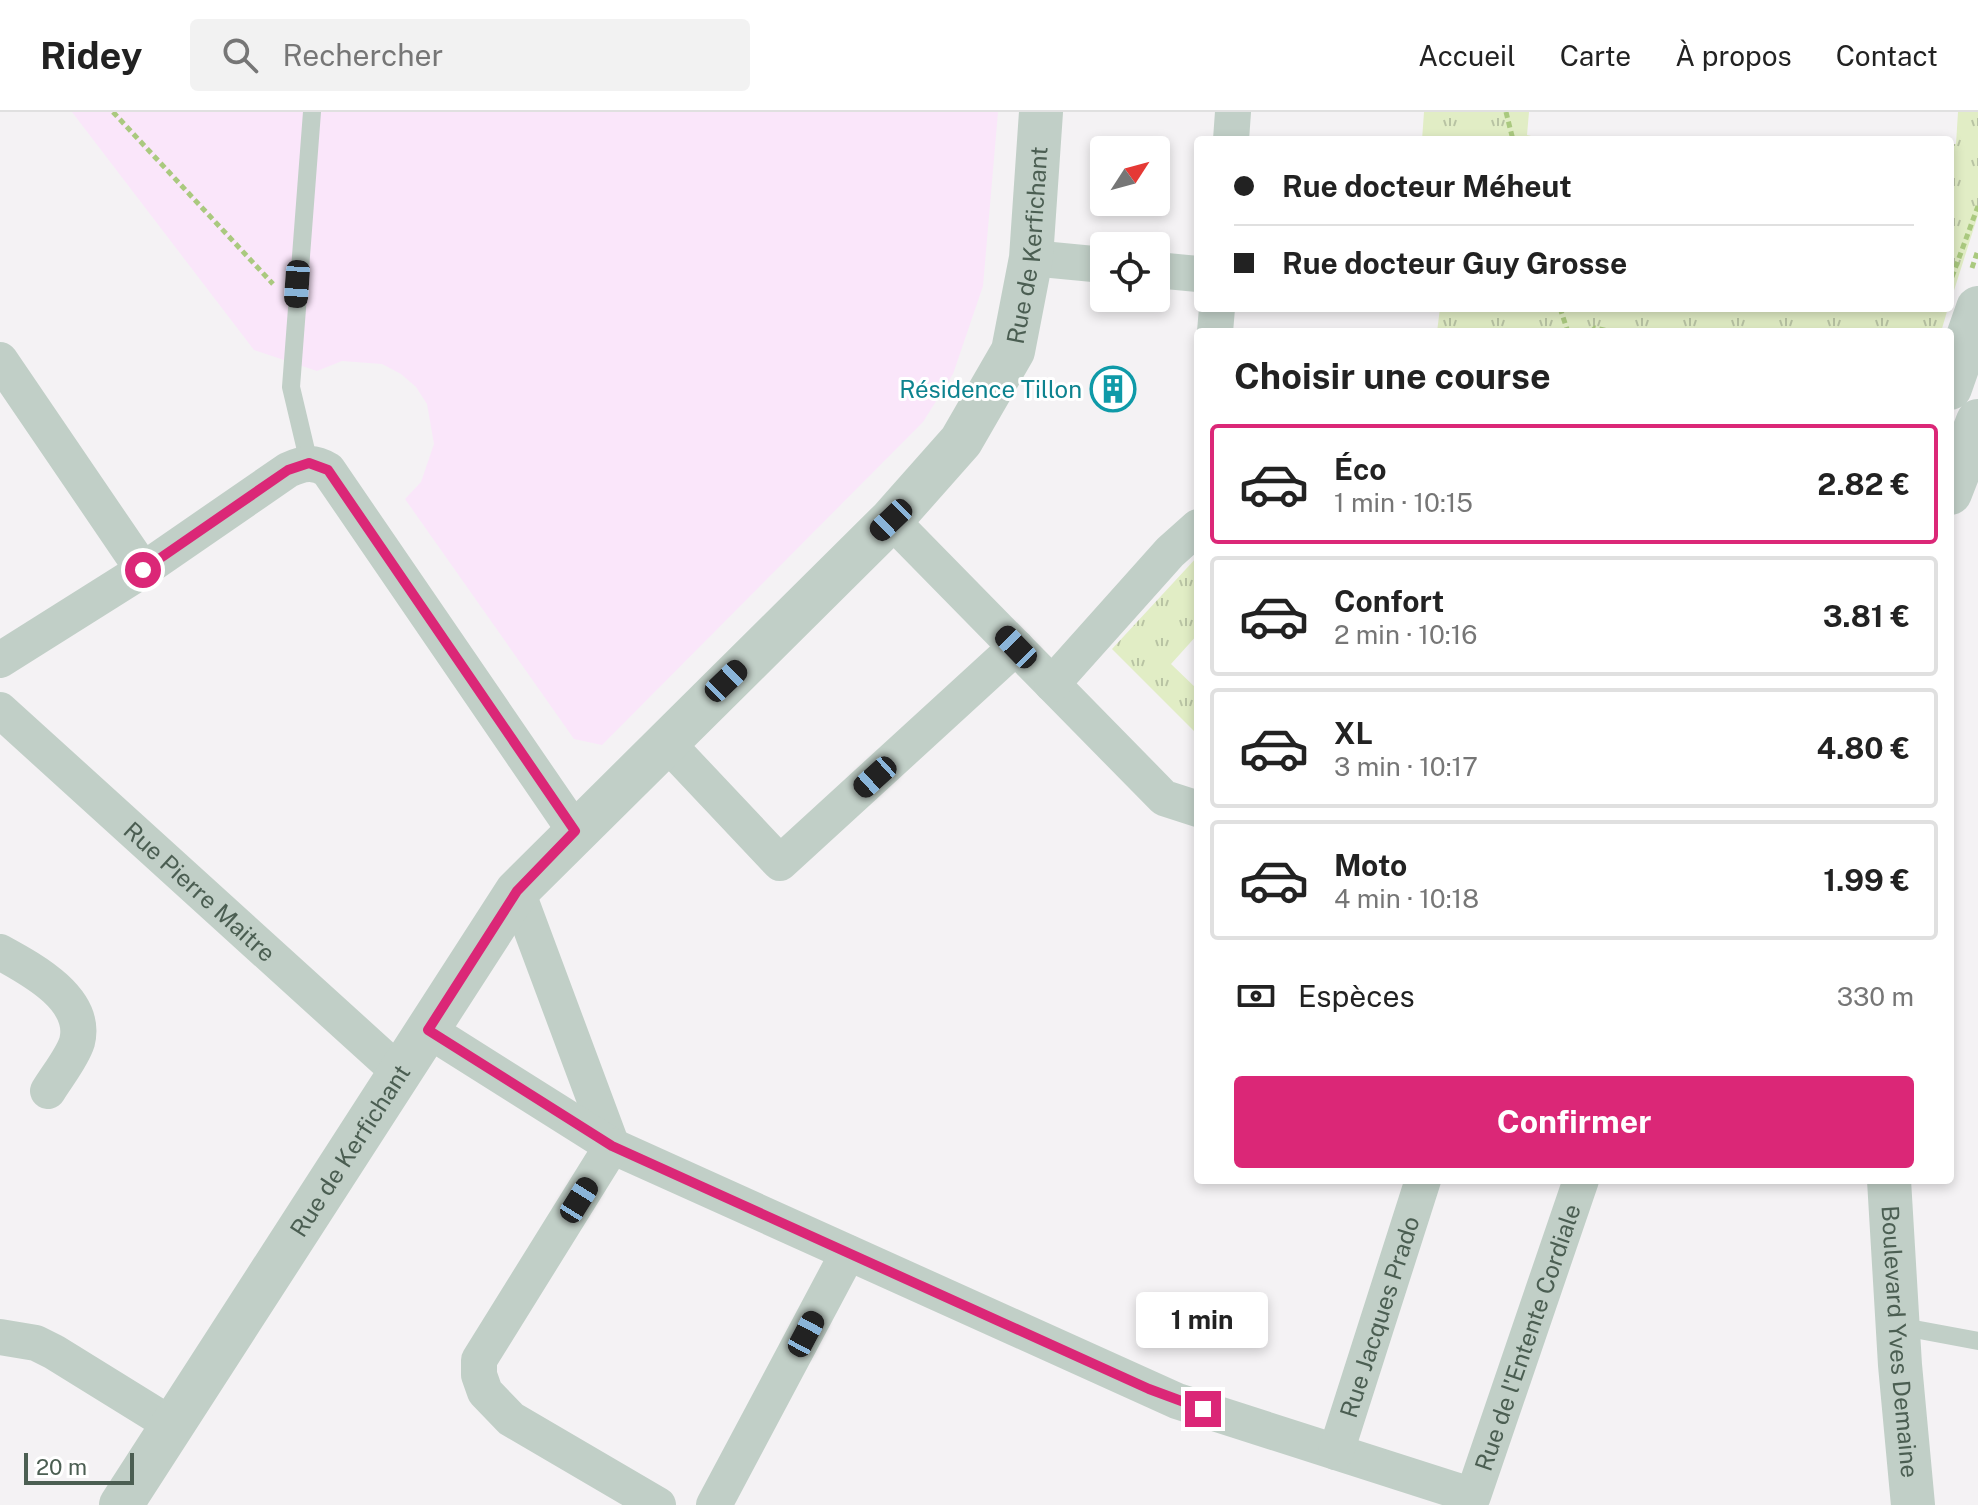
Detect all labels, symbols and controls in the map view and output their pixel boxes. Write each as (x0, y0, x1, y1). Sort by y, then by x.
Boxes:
search box (190, 19, 750, 91)
text: Ridey (40, 33, 142, 78)
icon: search (218, 33, 262, 77)
text: Rechercher (282, 37, 443, 73)
text: Accueil (1418, 39, 1516, 72)
text: Carte (1560, 39, 1631, 72)
text: À propos (1675, 39, 1792, 72)
text: Contact (1836, 39, 1938, 72)
north arrow (1090, 136, 1170, 216)
map controls (1090, 136, 1170, 312)
street label: Rue de Kerfichant (1001, 145, 1053, 346)
text: Rue docteur Méheut (1282, 168, 1572, 204)
button: locate (1090, 232, 1170, 312)
text: Rue docteur Guy Grosse (1282, 245, 1627, 281)
car (283, 259, 311, 309)
text: Choisir une course (1234, 355, 1551, 397)
building icon: Résidence Tillon (1089, 365, 1137, 413)
place label: Résidence Tillon (899, 375, 1082, 403)
icon: car (1238, 448, 1310, 520)
text: Éco (1334, 451, 1387, 487)
text: 2.82 € (1817, 466, 1910, 502)
text: 1 min · 10:15 (1334, 487, 1473, 518)
car (865, 495, 917, 545)
route start (125, 552, 161, 588)
icon: car (1238, 580, 1310, 652)
text: Confort (1334, 583, 1444, 619)
text: 3.81 € (1823, 598, 1910, 634)
text: 2 min · 10:16 (1334, 619, 1477, 650)
car (991, 621, 1041, 673)
car (700, 656, 752, 706)
icon: car (1238, 712, 1310, 784)
text: XL (1334, 715, 1373, 751)
text: 4.80 € (1817, 730, 1910, 766)
text: 3 min · 10:17 (1334, 751, 1478, 782)
car (849, 752, 901, 802)
street label: Rue Pierre Maitre (118, 816, 281, 967)
icon: car (1238, 844, 1310, 916)
text: Moto (1334, 847, 1407, 883)
text: 1.99 € (1823, 862, 1910, 898)
text: 4 min · 10:18 (1334, 883, 1479, 914)
icon: cash (1234, 974, 1278, 1018)
text: Espèces (1298, 978, 1415, 1014)
text: 330 m (1837, 981, 1914, 1012)
street label: Rue de Kerfichant (284, 1059, 415, 1242)
button: Confirmer (1234, 1076, 1914, 1168)
car (556, 1173, 602, 1227)
street label: Rue de l'Entente Cordiale (1469, 1200, 1586, 1474)
street label: Boulevard Yves Demaine (1877, 1205, 1924, 1479)
street label: Rue Jacques Prado (1334, 1212, 1425, 1421)
callout: 1 min (1137, 1293, 1269, 1349)
text: 1 min (1171, 1304, 1233, 1335)
car (784, 1307, 828, 1361)
route end (1185, 1391, 1221, 1427)
scale bar (24, 1449, 134, 1485)
text: 20 m (36, 1454, 87, 1480)

